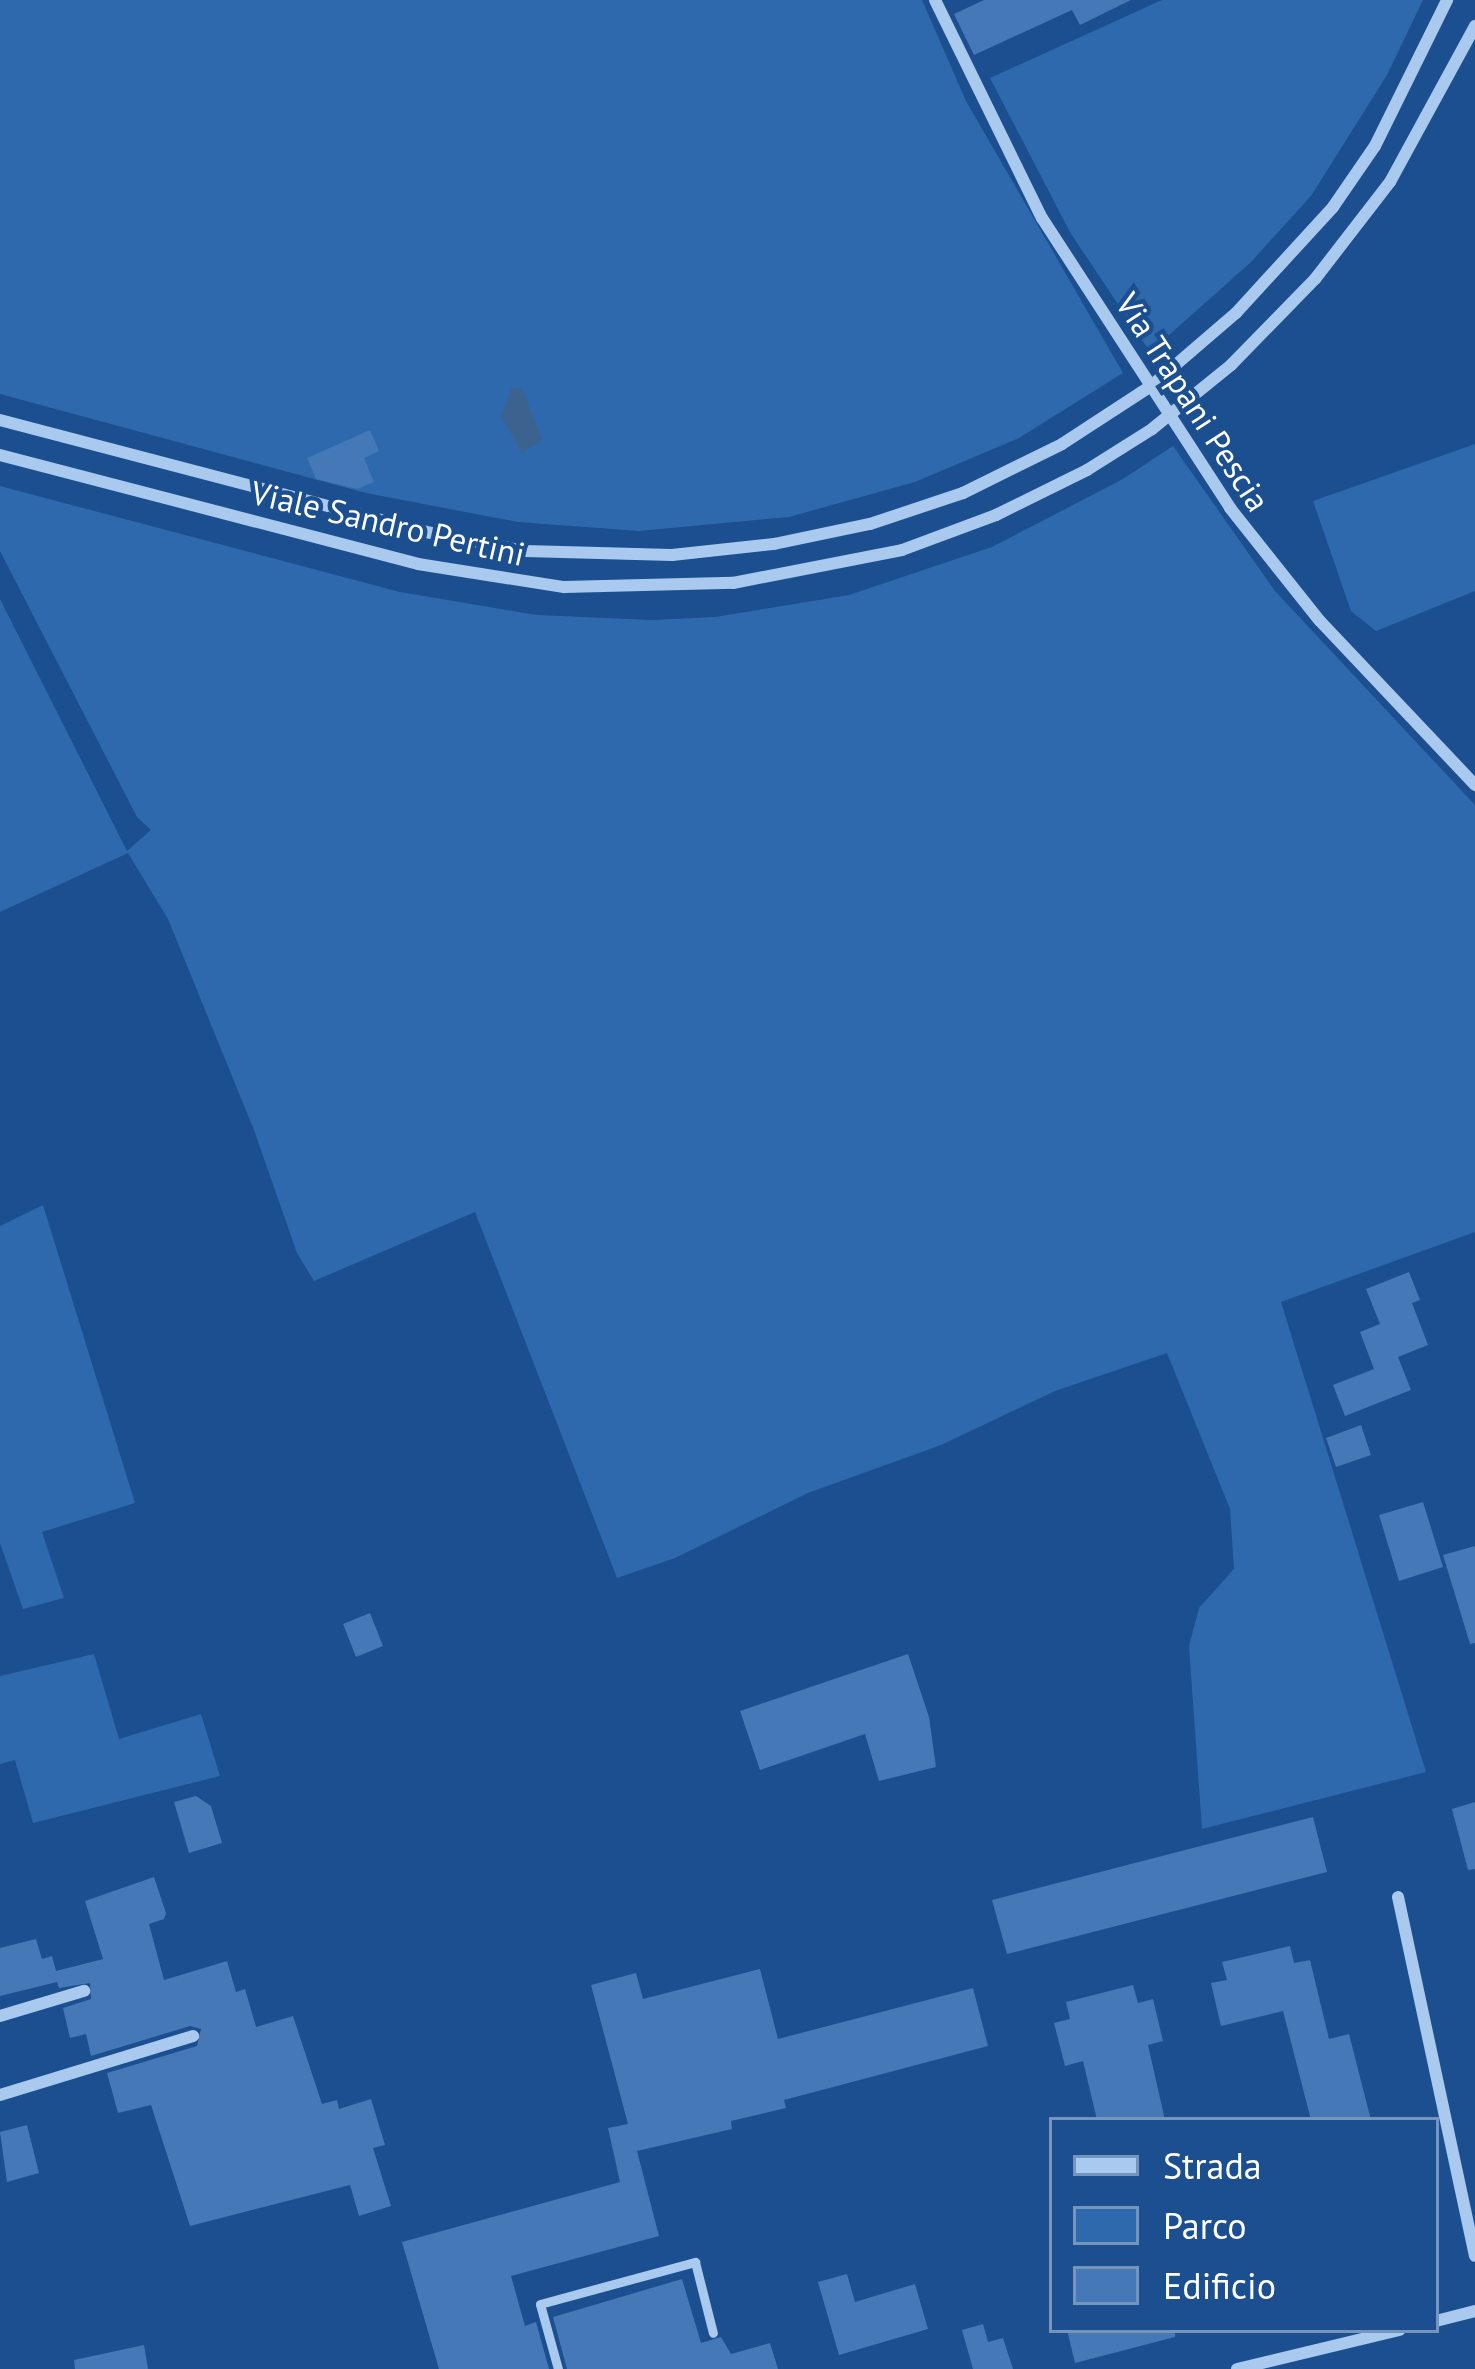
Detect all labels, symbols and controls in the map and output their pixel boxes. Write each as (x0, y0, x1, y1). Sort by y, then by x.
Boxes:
street label: Via Trapani Pescia (1107, 285, 1279, 519)
street label: Viale Sandro Pertini (247, 472, 529, 574)
legend (1049, 2117, 1439, 2333)
text: Strada (1163, 2142, 1262, 2189)
text: Parco (1163, 2202, 1247, 2249)
text: Edificio (1163, 2262, 1276, 2309)

